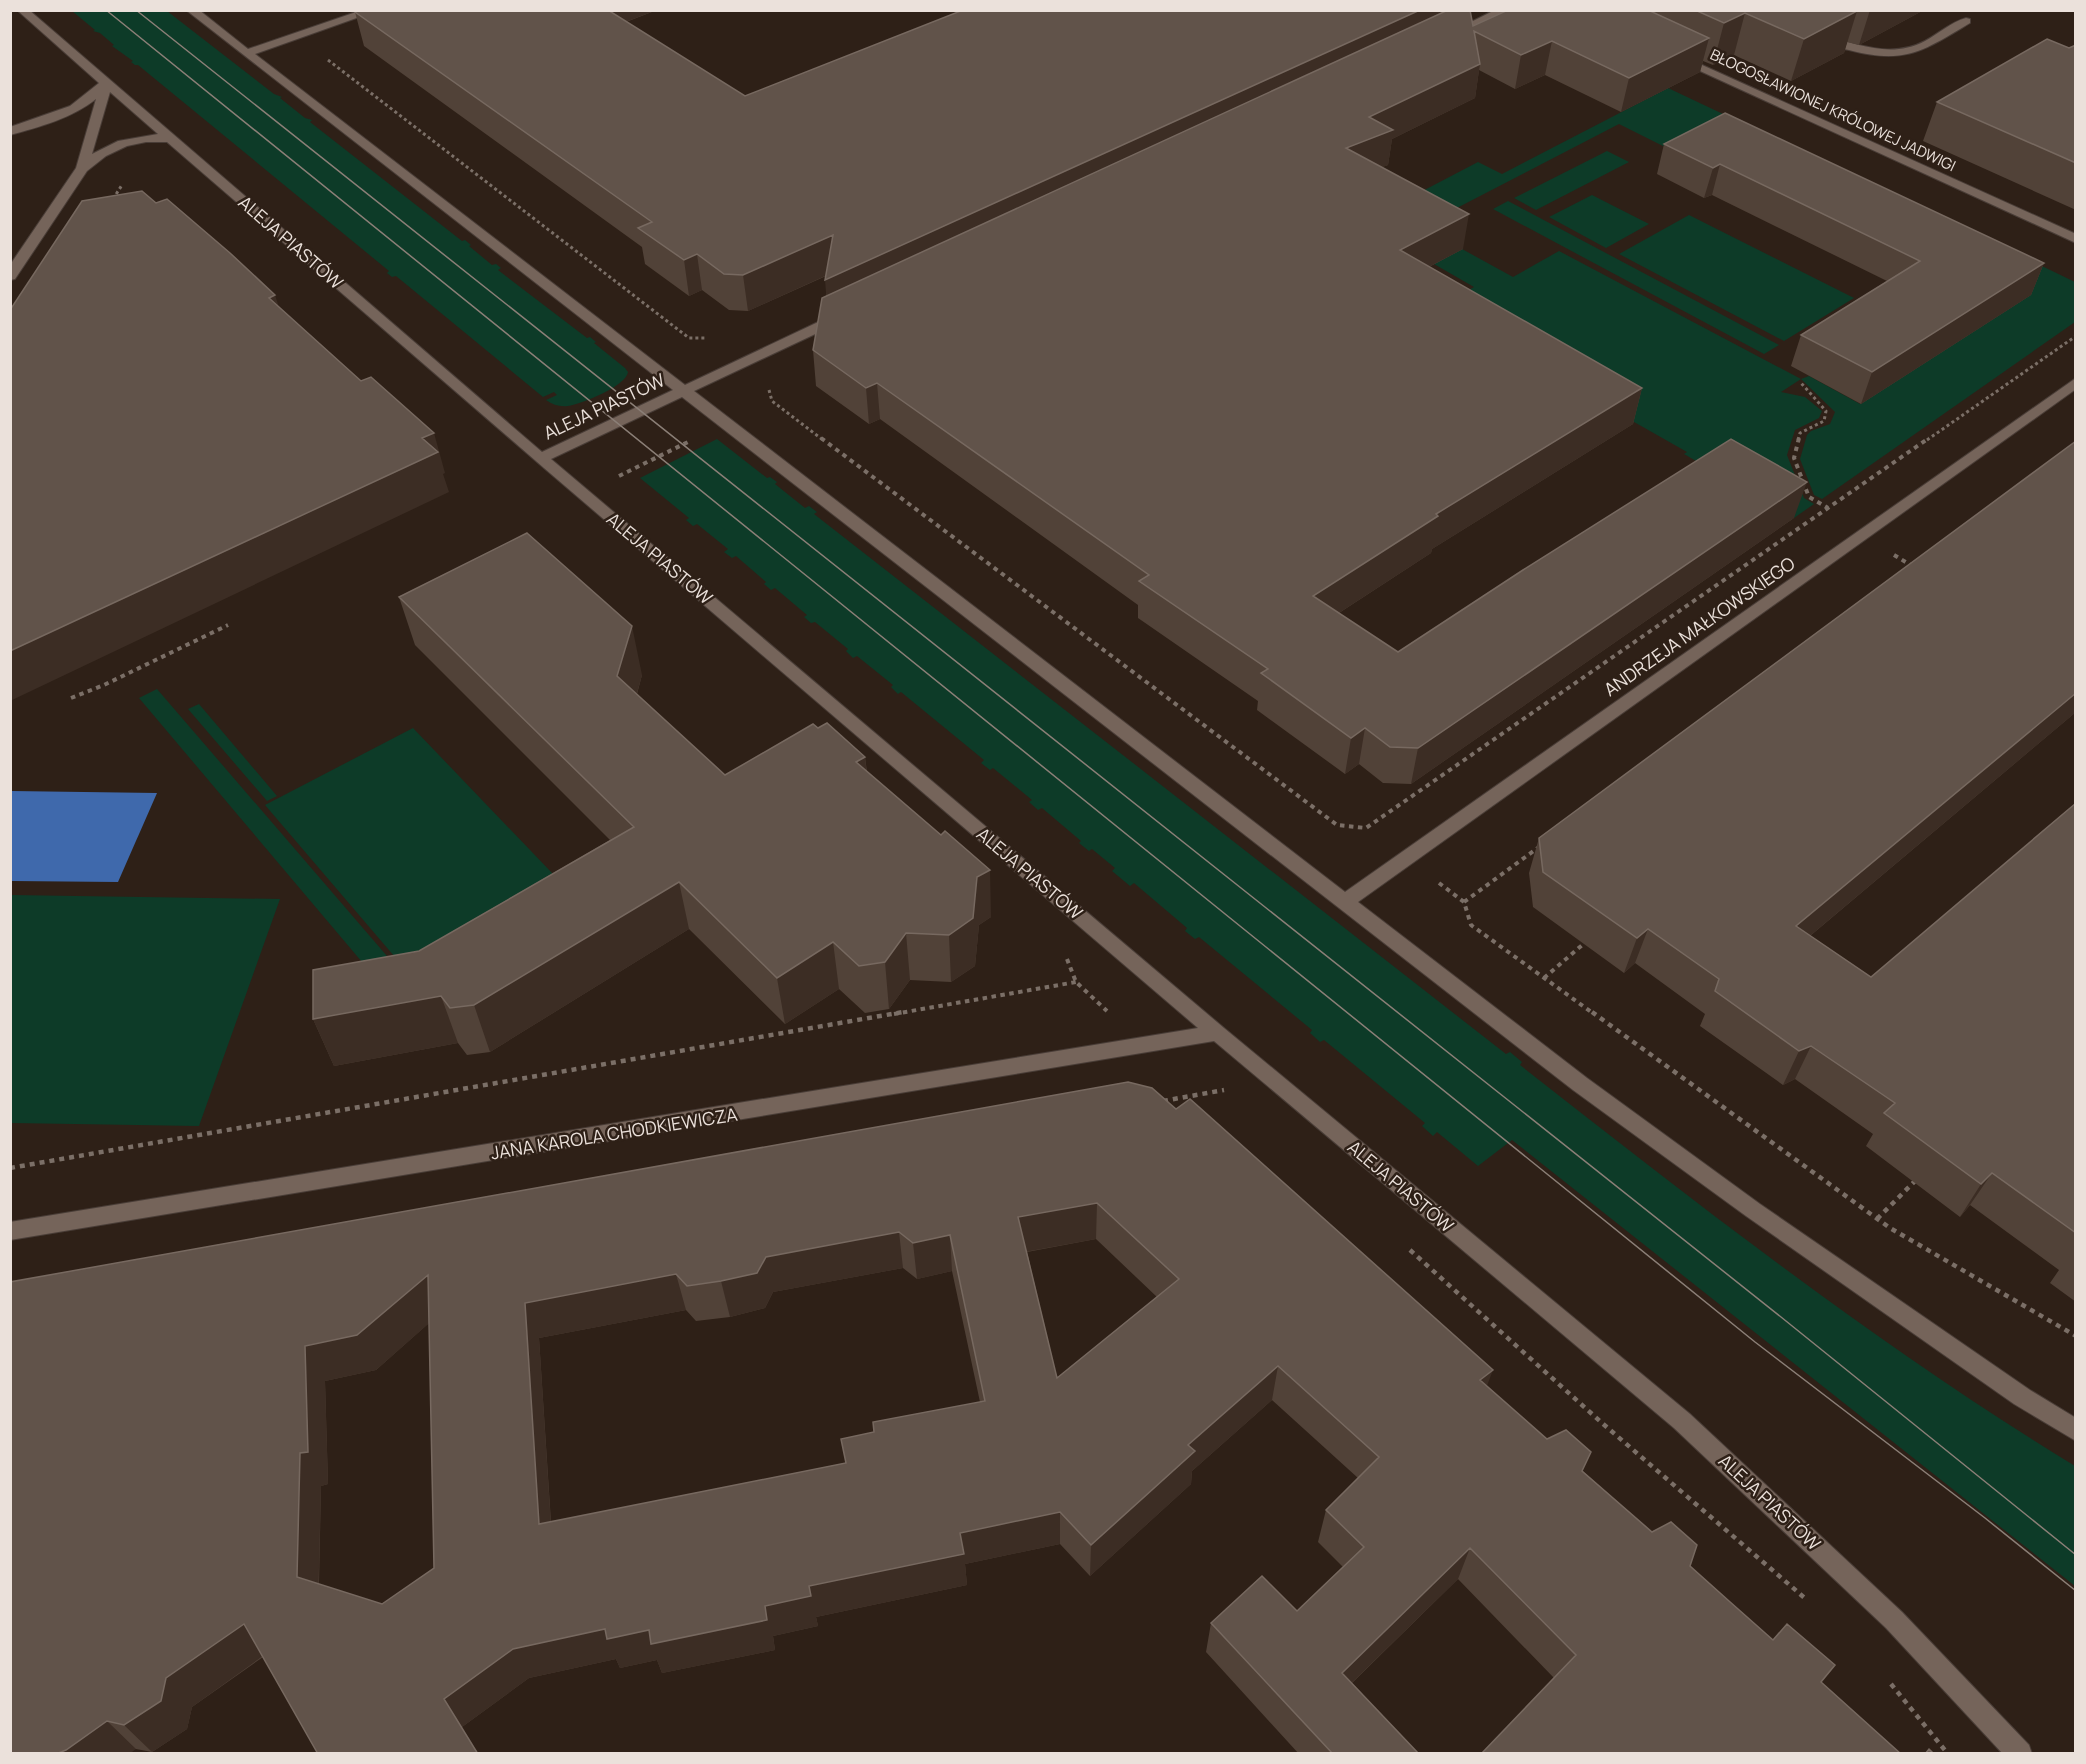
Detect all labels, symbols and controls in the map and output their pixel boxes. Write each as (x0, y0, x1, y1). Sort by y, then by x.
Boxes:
street label: BŁOGOSŁAWIONEJ KRÓLOWEJ JADWIGI (1707, 44, 1959, 176)
street label: ALEJA PIASTÓW (234, 190, 348, 294)
street label: ALEJA PIASTÓW (540, 367, 669, 445)
street label: ALEJA PIASTÓW (602, 507, 718, 609)
street label: ANDRZEJA MAŁKOWSKIEGO (1599, 551, 1799, 701)
street label: ALEJA PIASTÓW (972, 822, 1088, 924)
street label: JANA KAROLA CHODKIEWICZA (489, 1102, 740, 1164)
street label: ALEJA PIASTÓW (1343, 1135, 1459, 1237)
street label: ALEJA PIASTÓW (1714, 1449, 1826, 1556)

